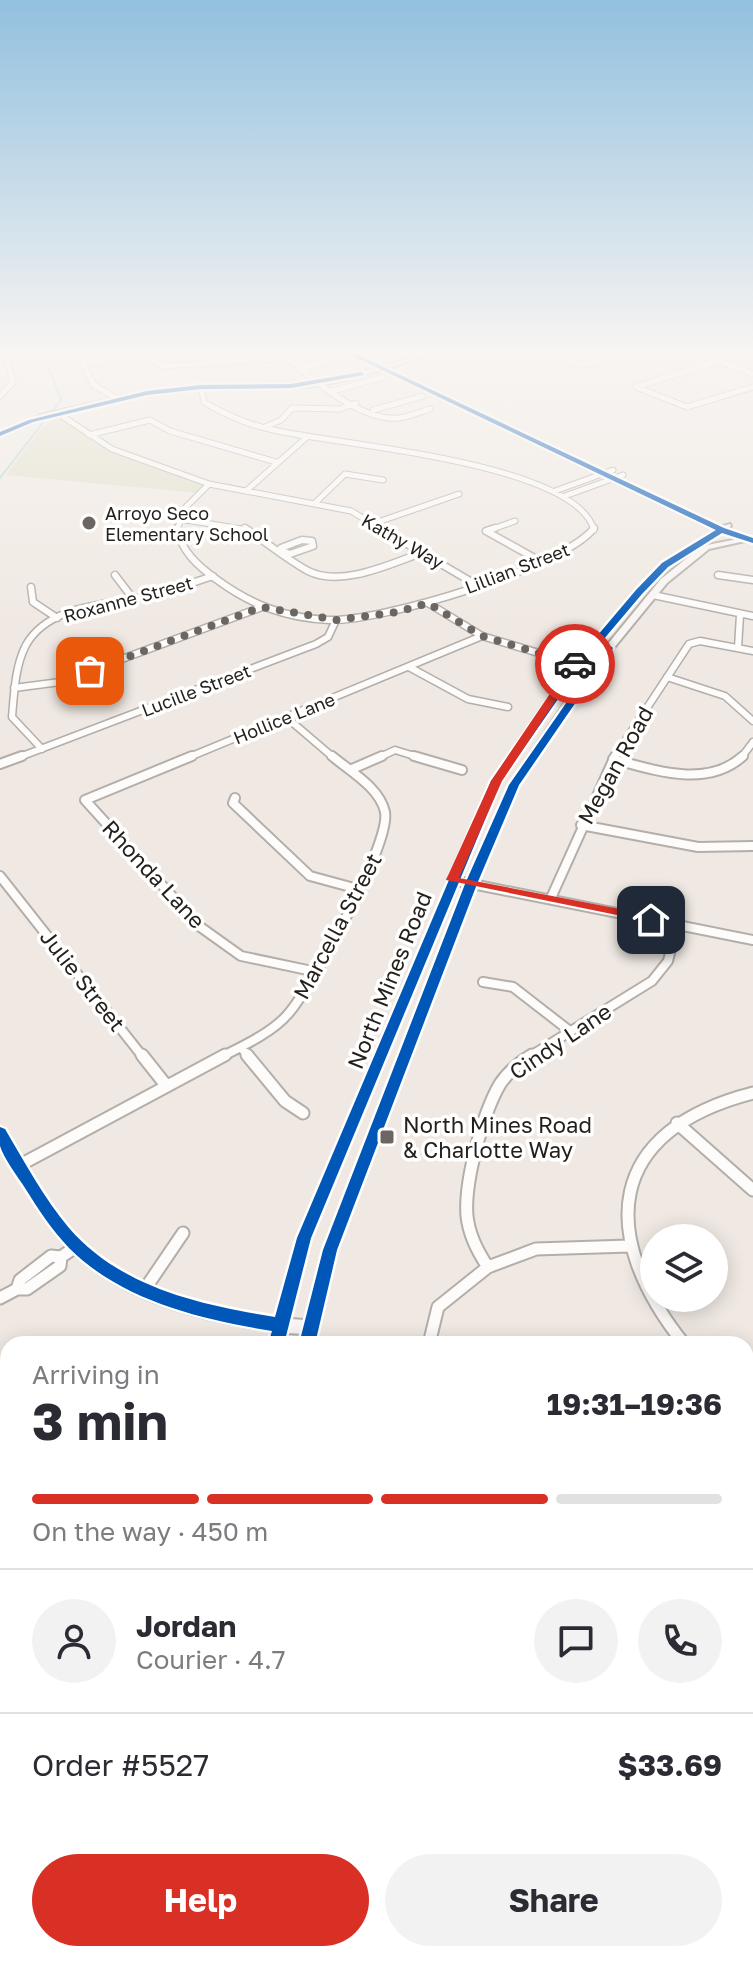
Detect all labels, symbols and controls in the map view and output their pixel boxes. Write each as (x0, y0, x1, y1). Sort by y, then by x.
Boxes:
place label: Arroyo Seco Elementary School (105, 502, 269, 545)
street label: Kathy Way (358, 509, 448, 573)
marker: Arroyo Seco Elementary School (80, 514, 98, 532)
street label: Lillian Street (461, 538, 573, 598)
street label: Roxanne Street (61, 571, 195, 627)
courier (535, 624, 615, 704)
pin (56, 637, 124, 705)
icon: car (553, 642, 597, 686)
icon: bag (68, 649, 112, 693)
street label: Lucille Street (138, 659, 254, 721)
street label: Hollice Lane (230, 688, 338, 748)
street label: Megan Road (572, 701, 658, 829)
street label: Rhonda Lane (97, 814, 211, 934)
street label: Marcella Street (287, 848, 387, 1004)
pin (617, 886, 685, 954)
street label: North Mines Road (341, 887, 437, 1073)
icon: home (629, 898, 673, 942)
street label: Julie Street (35, 924, 131, 1036)
street label: Cindy Lane (504, 997, 616, 1085)
place label: North Mines Road & Charlotte Way (403, 1111, 592, 1163)
marker: North Mines Road & Charlotte Way (378, 1128, 396, 1146)
map controls (640, 1224, 728, 1312)
button: layers (640, 1224, 728, 1312)
text: Arriving in (32, 1359, 160, 1390)
text: 19:31–19:36 (547, 1386, 722, 1422)
text: 3 min (32, 1389, 168, 1451)
text: On the way · 450 m (32, 1516, 268, 1547)
button: person (32, 1599, 116, 1683)
button: chat (534, 1599, 618, 1683)
button: phone (638, 1599, 722, 1683)
text: Jordan (136, 1608, 236, 1644)
text: Courier · 4.7 (136, 1644, 286, 1675)
text: Order #5527 (32, 1747, 209, 1783)
text: $33.69 (618, 1747, 722, 1783)
button: Help (32, 1854, 369, 1946)
button: Share (385, 1854, 722, 1946)

